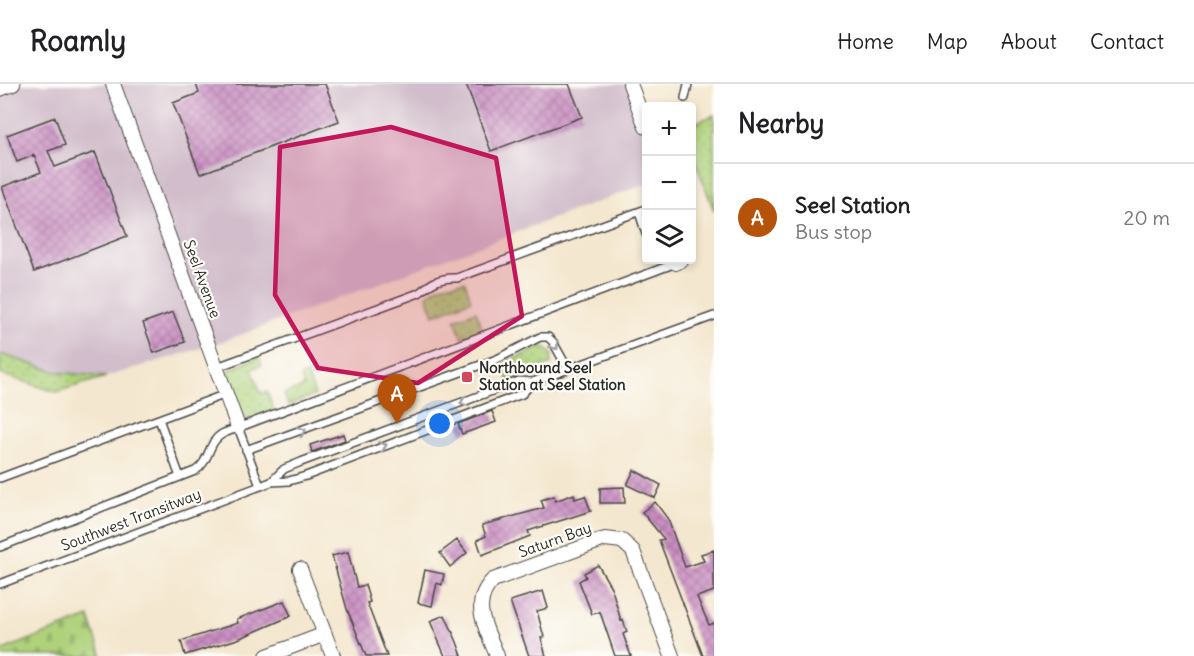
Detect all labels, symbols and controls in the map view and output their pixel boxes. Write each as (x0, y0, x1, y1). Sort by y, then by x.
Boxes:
text: Roamly (30, 23, 126, 59)
text: Home (837, 28, 894, 55)
text: Map (927, 28, 968, 55)
text: About (1001, 28, 1057, 55)
text: Contact (1090, 28, 1164, 55)
map controls (642, 102, 696, 264)
button: + (642, 102, 696, 156)
text: Nearby (738, 107, 824, 140)
button: − (642, 156, 696, 210)
text: Seel Station (795, 191, 910, 219)
text: A (751, 205, 764, 230)
text: 20 m (1124, 205, 1170, 230)
button: layers (642, 210, 696, 264)
text: Bus stop (795, 219, 872, 244)
street label: Seel Avenue (180, 237, 225, 320)
one-way arrow (548, 340, 559, 351)
place label: Northbound Seel Station at Seel Station (479, 358, 626, 394)
marker: Northbound Seel Station at Seel Station (460, 370, 474, 384)
pin: A (378, 374, 416, 424)
one-way arrow (459, 394, 470, 407)
your location (425, 409, 454, 438)
one-way arrow (296, 425, 306, 438)
one-way arrow (377, 441, 388, 454)
street label: Southwest Transitway (58, 484, 204, 555)
street label: Saturn Bay (516, 518, 594, 561)

